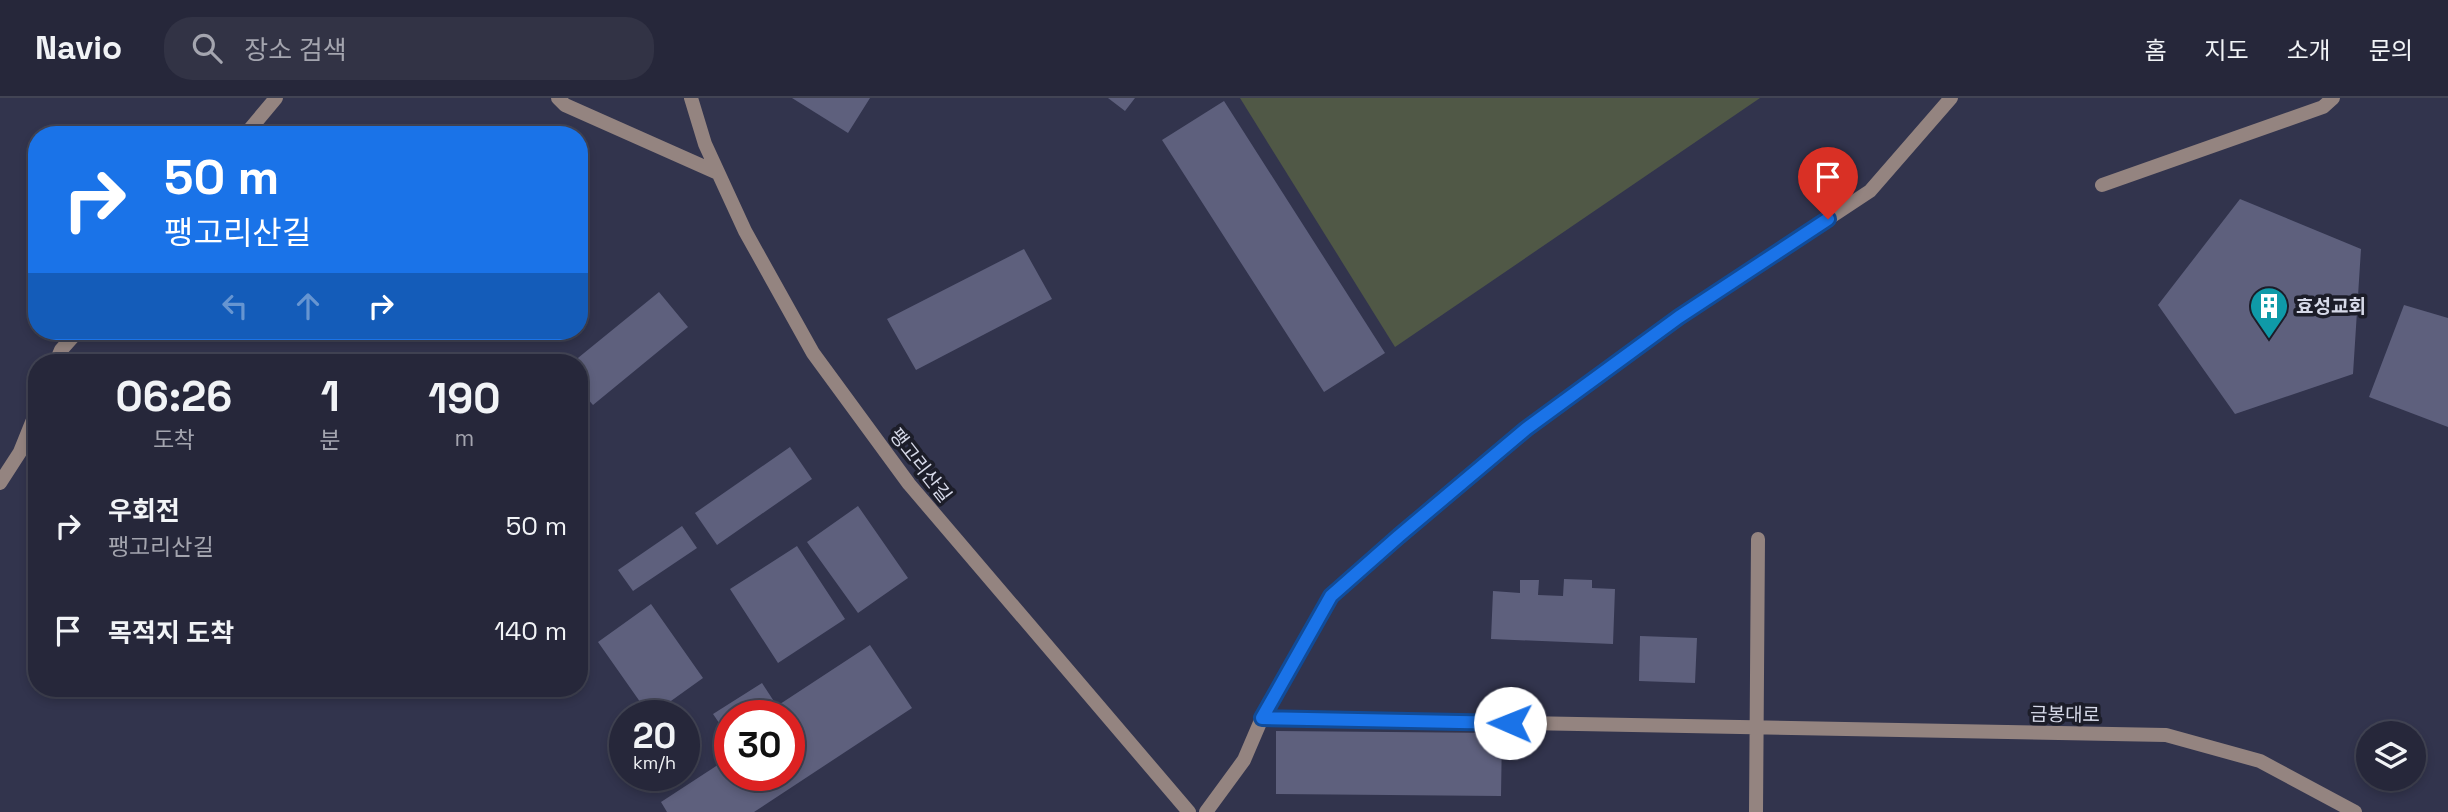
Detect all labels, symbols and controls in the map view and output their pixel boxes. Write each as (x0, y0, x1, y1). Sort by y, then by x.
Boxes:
search box (164, 17, 654, 80)
text: Navio (35, 27, 122, 69)
icon: search (188, 29, 226, 67)
text: 장소 검색 (244, 33, 347, 67)
text: 홈 (2144, 35, 2166, 66)
text: 지도 (2204, 35, 2249, 66)
text: 소개 (2287, 35, 2331, 66)
text: 문의 (2369, 35, 2413, 66)
text: 50 m (164, 146, 279, 208)
pin (1798, 147, 1858, 219)
icon: right (49, 154, 140, 245)
icon: arrive (1809, 158, 1847, 196)
text: 팽고리산길 (164, 213, 311, 253)
building icon: 효성교회 (2248, 285, 2290, 340)
icon: left (216, 287, 254, 325)
icon: ahead (289, 287, 327, 325)
icon: right (362, 287, 400, 325)
place label: 효성교회 (2296, 294, 2366, 319)
text: 06:26 (116, 370, 232, 423)
text: 1 (321, 370, 340, 423)
text: 190 (428, 372, 500, 425)
text: m (455, 423, 474, 453)
street label: 팽고리산길 (884, 423, 957, 507)
text: 도착 (153, 425, 195, 455)
text: 분 (320, 425, 341, 455)
text: 우회전 (108, 494, 180, 528)
icon: right (49, 507, 87, 545)
text: 50 m (506, 509, 567, 543)
text: 팽고리산길 (108, 532, 214, 562)
icon: arrive (49, 612, 87, 650)
text: 140 m (494, 614, 567, 648)
text: 목적지 도착 (108, 616, 234, 650)
position arrow (1473, 686, 1547, 760)
speed limit sign: 30 (714, 700, 805, 791)
street label: 금봉대로 (2030, 701, 2100, 728)
text: 20 (633, 714, 676, 758)
map controls (2356, 721, 2426, 791)
button: layers (2356, 721, 2426, 791)
text: km/h (633, 751, 676, 774)

